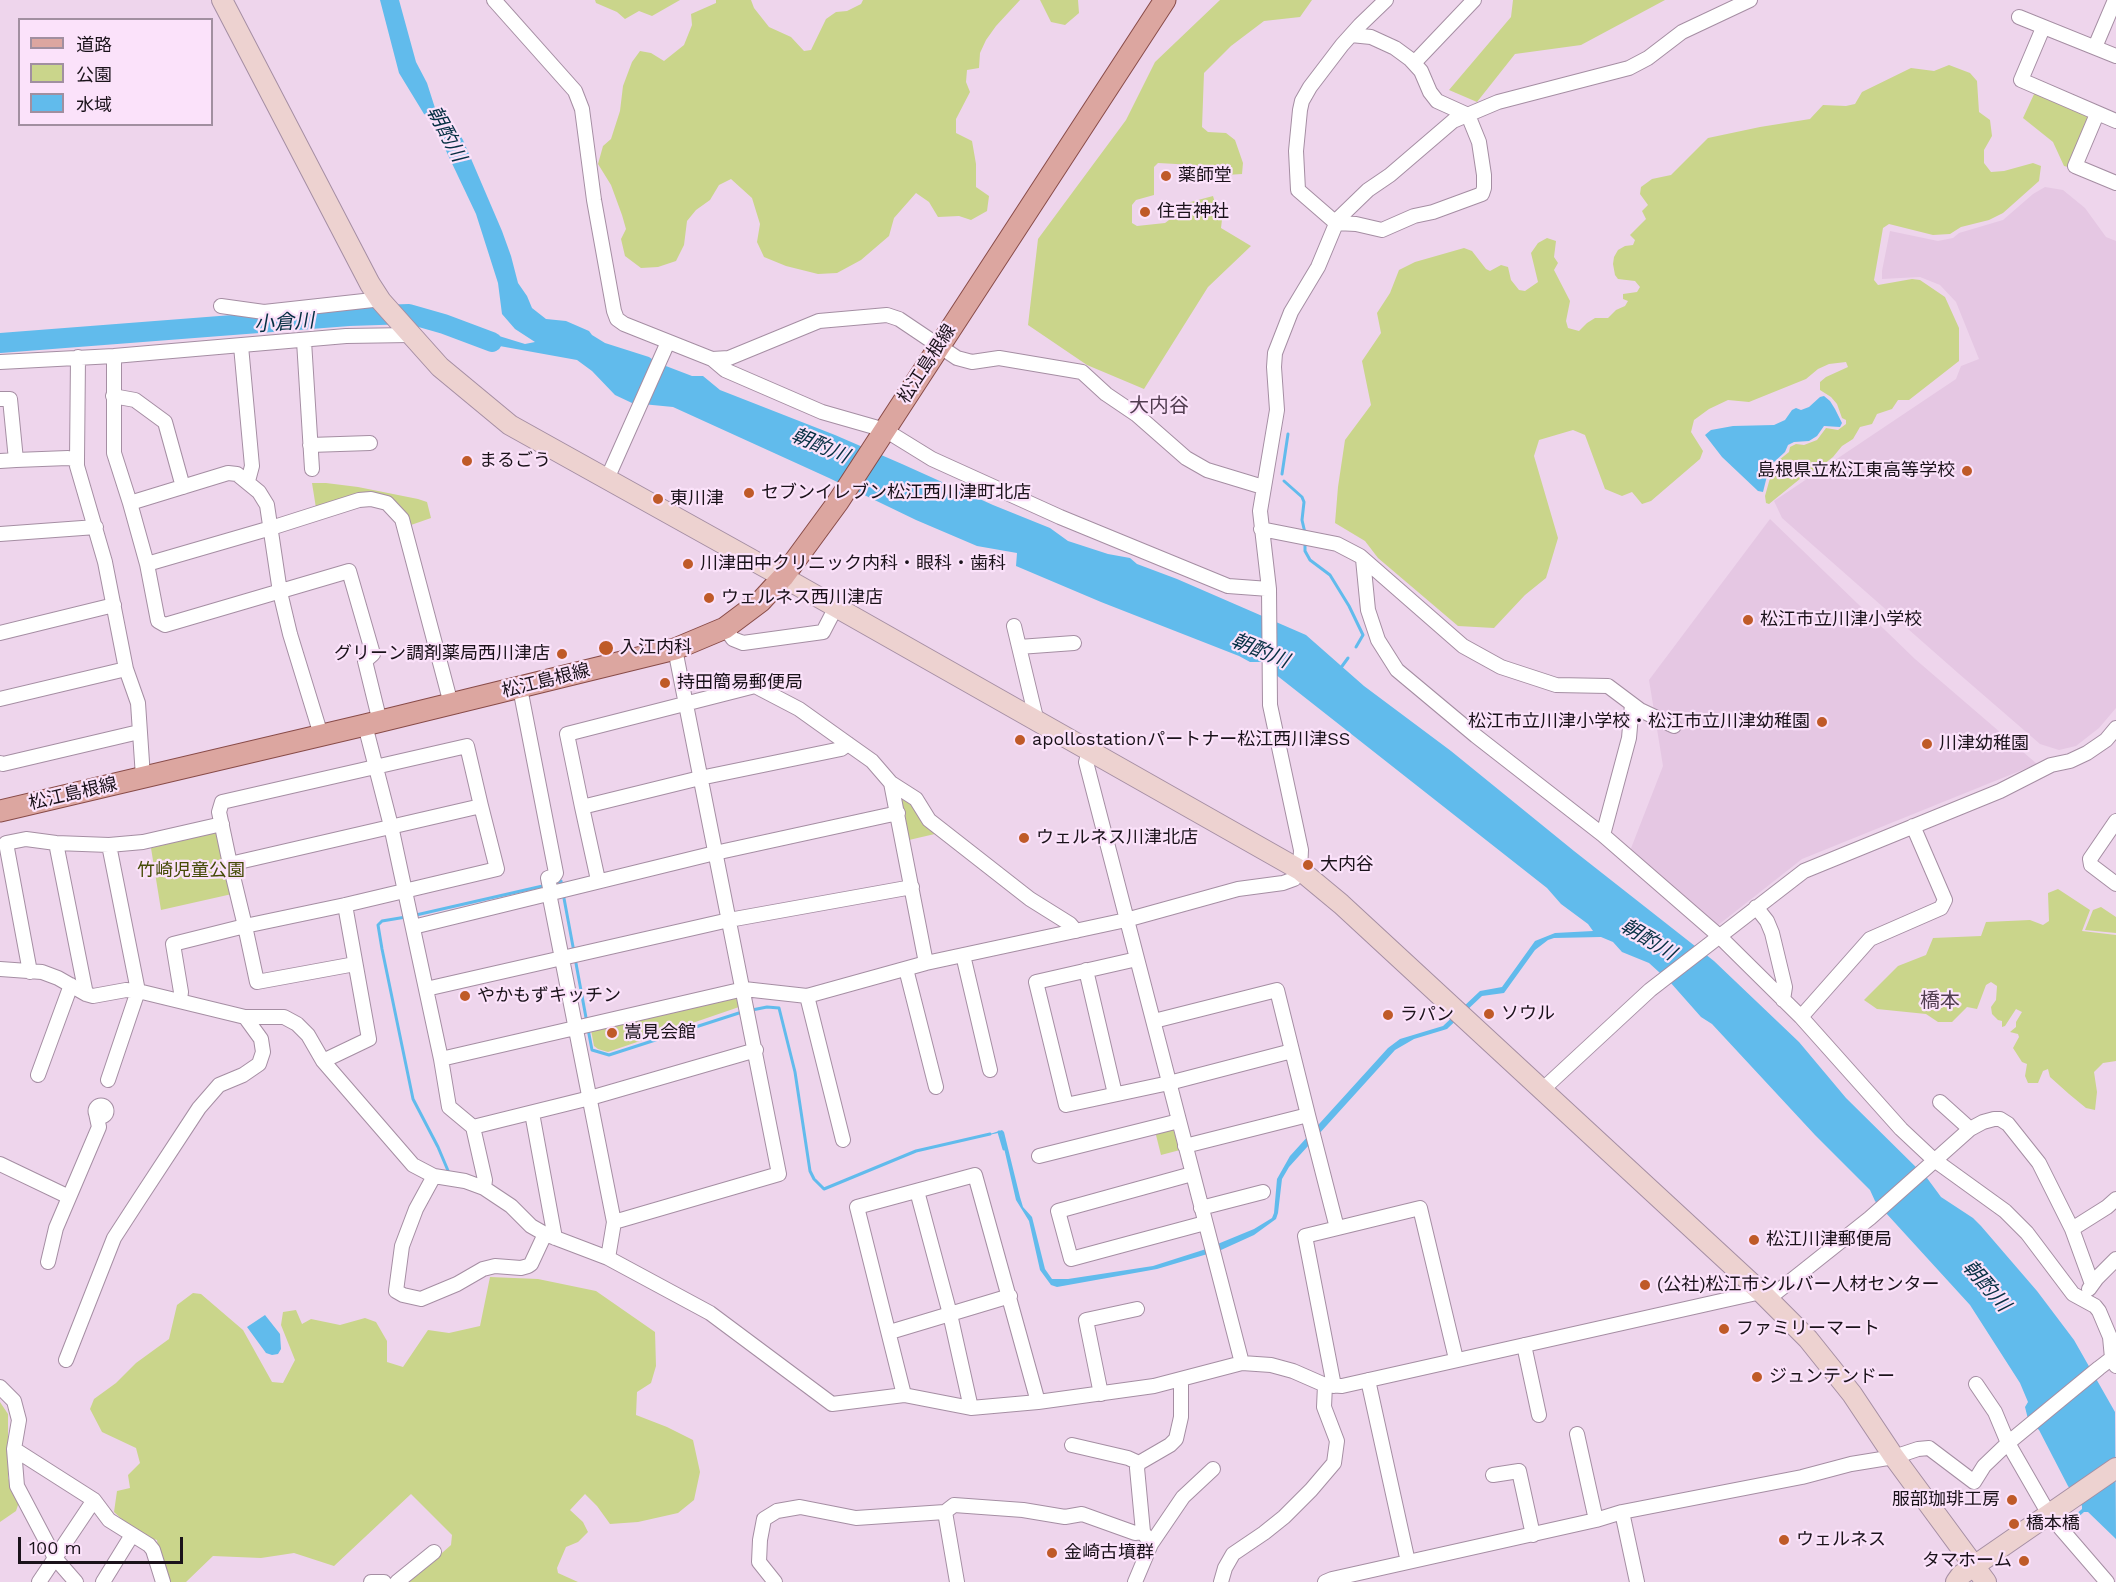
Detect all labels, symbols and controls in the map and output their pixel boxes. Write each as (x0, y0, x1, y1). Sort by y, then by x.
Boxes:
legend (18, 18, 213, 126)
text: 道路 (76, 34, 112, 55)
text: 公園 (76, 64, 112, 85)
text: 水域 (76, 94, 112, 115)
water label: 朝酌川 (421, 102, 471, 166)
place label: 薬師堂 (1178, 165, 1232, 187)
marker: 薬師堂 (1159, 169, 1173, 183)
place label: 住吉神社 (1157, 201, 1229, 223)
marker: 住吉神社 (1138, 205, 1152, 219)
water label: 小倉川 (253, 309, 315, 337)
street label: 松江島根線 (893, 320, 961, 408)
district label: 大内谷 (1129, 394, 1189, 418)
water label: 朝酌川 (788, 423, 852, 469)
place label: まるごう (479, 450, 551, 472)
marker: まるごう (460, 454, 474, 468)
place label: 島根県立松江東高等学校 (1757, 460, 1955, 482)
marker: 島根県立松江東高等学校 (1960, 464, 1974, 478)
place label: セブンイレブン松江西川津町北店 (761, 482, 1031, 504)
marker: セブンイレブン松江西川津町北店 (742, 486, 756, 500)
place label: 東川津 (670, 488, 724, 510)
marker: 東川津 (651, 492, 665, 506)
place label: 川津田中クリニック内科・眼科・歯科 (700, 553, 1006, 575)
marker: 川津田中クリニック内科・眼科・歯科 (681, 557, 695, 571)
place label: ウェルネス西川津店 (721, 587, 883, 609)
marker: ウェルネス西川津店 (702, 591, 716, 605)
place label: 松江市立川津小学校 (1760, 609, 1922, 631)
marker: 松江市立川津小学校 (1741, 613, 1755, 627)
water label: 朝酌川 (1228, 629, 1292, 673)
place label: 入江内科 (620, 637, 692, 659)
marker: 入江内科 (597, 639, 615, 657)
place label: グリーン調剤薬局西川津店 (334, 643, 550, 665)
marker: グリーン調剤薬局西川津店 (555, 647, 569, 661)
street label: 松江島根線 (500, 660, 592, 702)
place label: 持田簡易郵便局 (677, 672, 803, 694)
marker: 持田簡易郵便局 (658, 676, 672, 690)
place label: 松江市立川津小学校・松江市立川津幼稚園 (1468, 711, 1810, 733)
marker: 松江市立川津小学校・松江市立川津幼稚園 (1815, 715, 1829, 729)
place label: apollostationパートナー松江西川津SS (1032, 729, 1350, 751)
marker: apollostationパートナー松江西川津SS (1013, 733, 1027, 747)
place label: 川津幼稚園 (1939, 733, 2029, 755)
marker: 川津幼稚園 (1920, 737, 1934, 751)
street label: 松江島根線 (27, 773, 119, 815)
place label: ウェルネス川津北店 (1036, 827, 1198, 849)
marker: ウェルネス川津北店 (1017, 831, 1031, 845)
place label: 大内谷 (1320, 854, 1374, 876)
marker: 大内谷 (1301, 858, 1315, 872)
park label: 竹崎児童公園 (137, 860, 245, 882)
water label: 朝酌川 (1616, 914, 1680, 966)
place label: やかもずキッチン (477, 985, 621, 1007)
marker: やかもずキッチン (458, 989, 472, 1003)
district label: 橋本 (1920, 989, 1960, 1013)
place label: ソウル (1501, 1003, 1555, 1025)
place label: ラパン (1400, 1004, 1454, 1026)
marker: ソウル (1482, 1007, 1496, 1021)
marker: ラパン (1381, 1008, 1395, 1022)
place label: 嵩見会館 (624, 1022, 696, 1044)
marker: 嵩見会館 (605, 1026, 619, 1040)
place label: 松江川津郵便局 (1766, 1229, 1892, 1251)
marker: 松江川津郵便局 (1747, 1233, 1761, 1247)
water label: 朝酌川 (1957, 1255, 2015, 1317)
place label: (公社)松江市シルバー人材センター (1657, 1274, 1940, 1296)
marker: (公社)松江市シルバー人材センター (1638, 1278, 1652, 1292)
place label: ファミリーマート (1736, 1318, 1880, 1340)
marker: ファミリーマート (1717, 1322, 1731, 1336)
place label: ジュンテンドー (1769, 1366, 1895, 1388)
marker: ジュンテンドー (1750, 1370, 1764, 1384)
place label: 服部珈琲工房 (1892, 1489, 2000, 1511)
marker: 服部珈琲工房 (2005, 1493, 2019, 1507)
place label: 橋本橋 (2026, 1513, 2080, 1535)
marker: 橋本橋 (2007, 1517, 2021, 1531)
scale bar (21, 1525, 186, 1563)
place label: ウェルネス (1796, 1529, 1886, 1551)
marker: ウェルネス (1777, 1533, 1791, 1547)
text: 100 m (29, 1537, 82, 1558)
place label: 金崎古墳群 (1064, 1542, 1154, 1564)
marker: 金崎古墳群 (1045, 1546, 1059, 1560)
place label: タマホーム (1922, 1550, 2012, 1572)
marker: タマホーム (2017, 1554, 2031, 1568)

